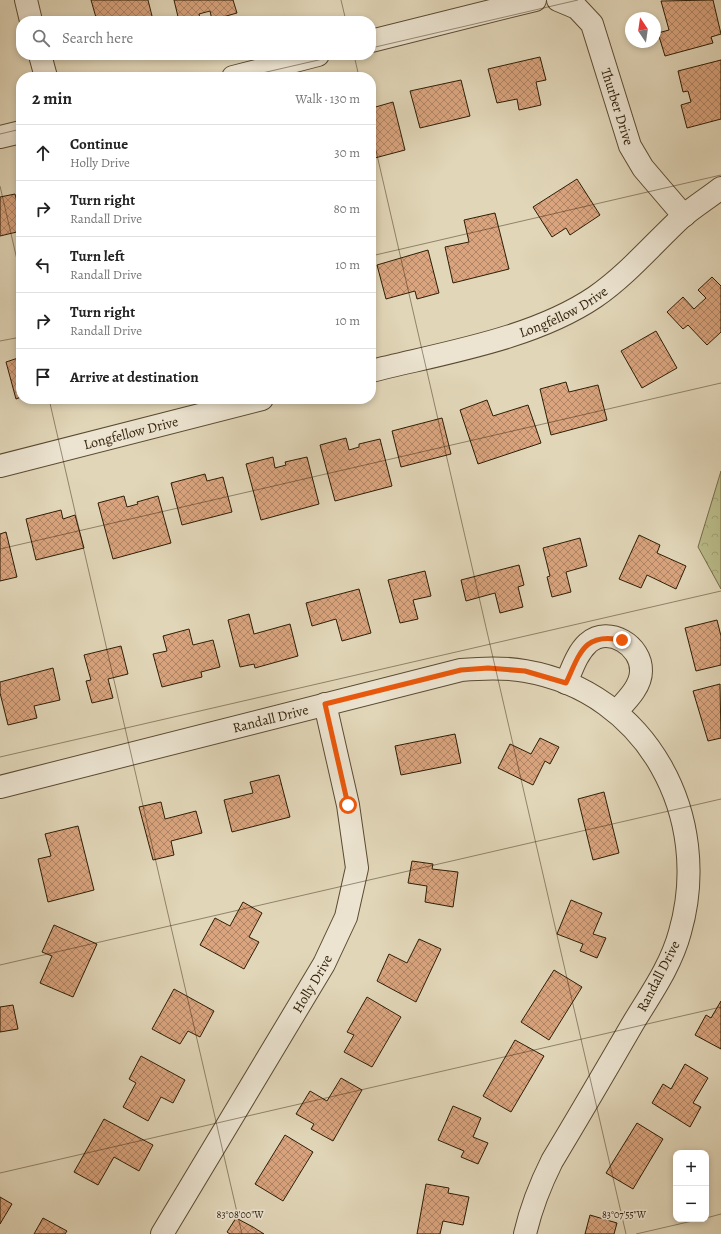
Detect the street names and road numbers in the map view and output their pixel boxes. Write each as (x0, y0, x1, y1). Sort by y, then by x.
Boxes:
street label: Thurber Drive (596, 66, 638, 148)
street label: Longfellow Drive (517, 282, 612, 342)
street label: Longfellow Drive (82, 412, 180, 454)
street label: Randall Drive (231, 700, 311, 738)
street label: Randall Drive (632, 937, 685, 1015)
street label: Holly Drive (288, 952, 337, 1016)

